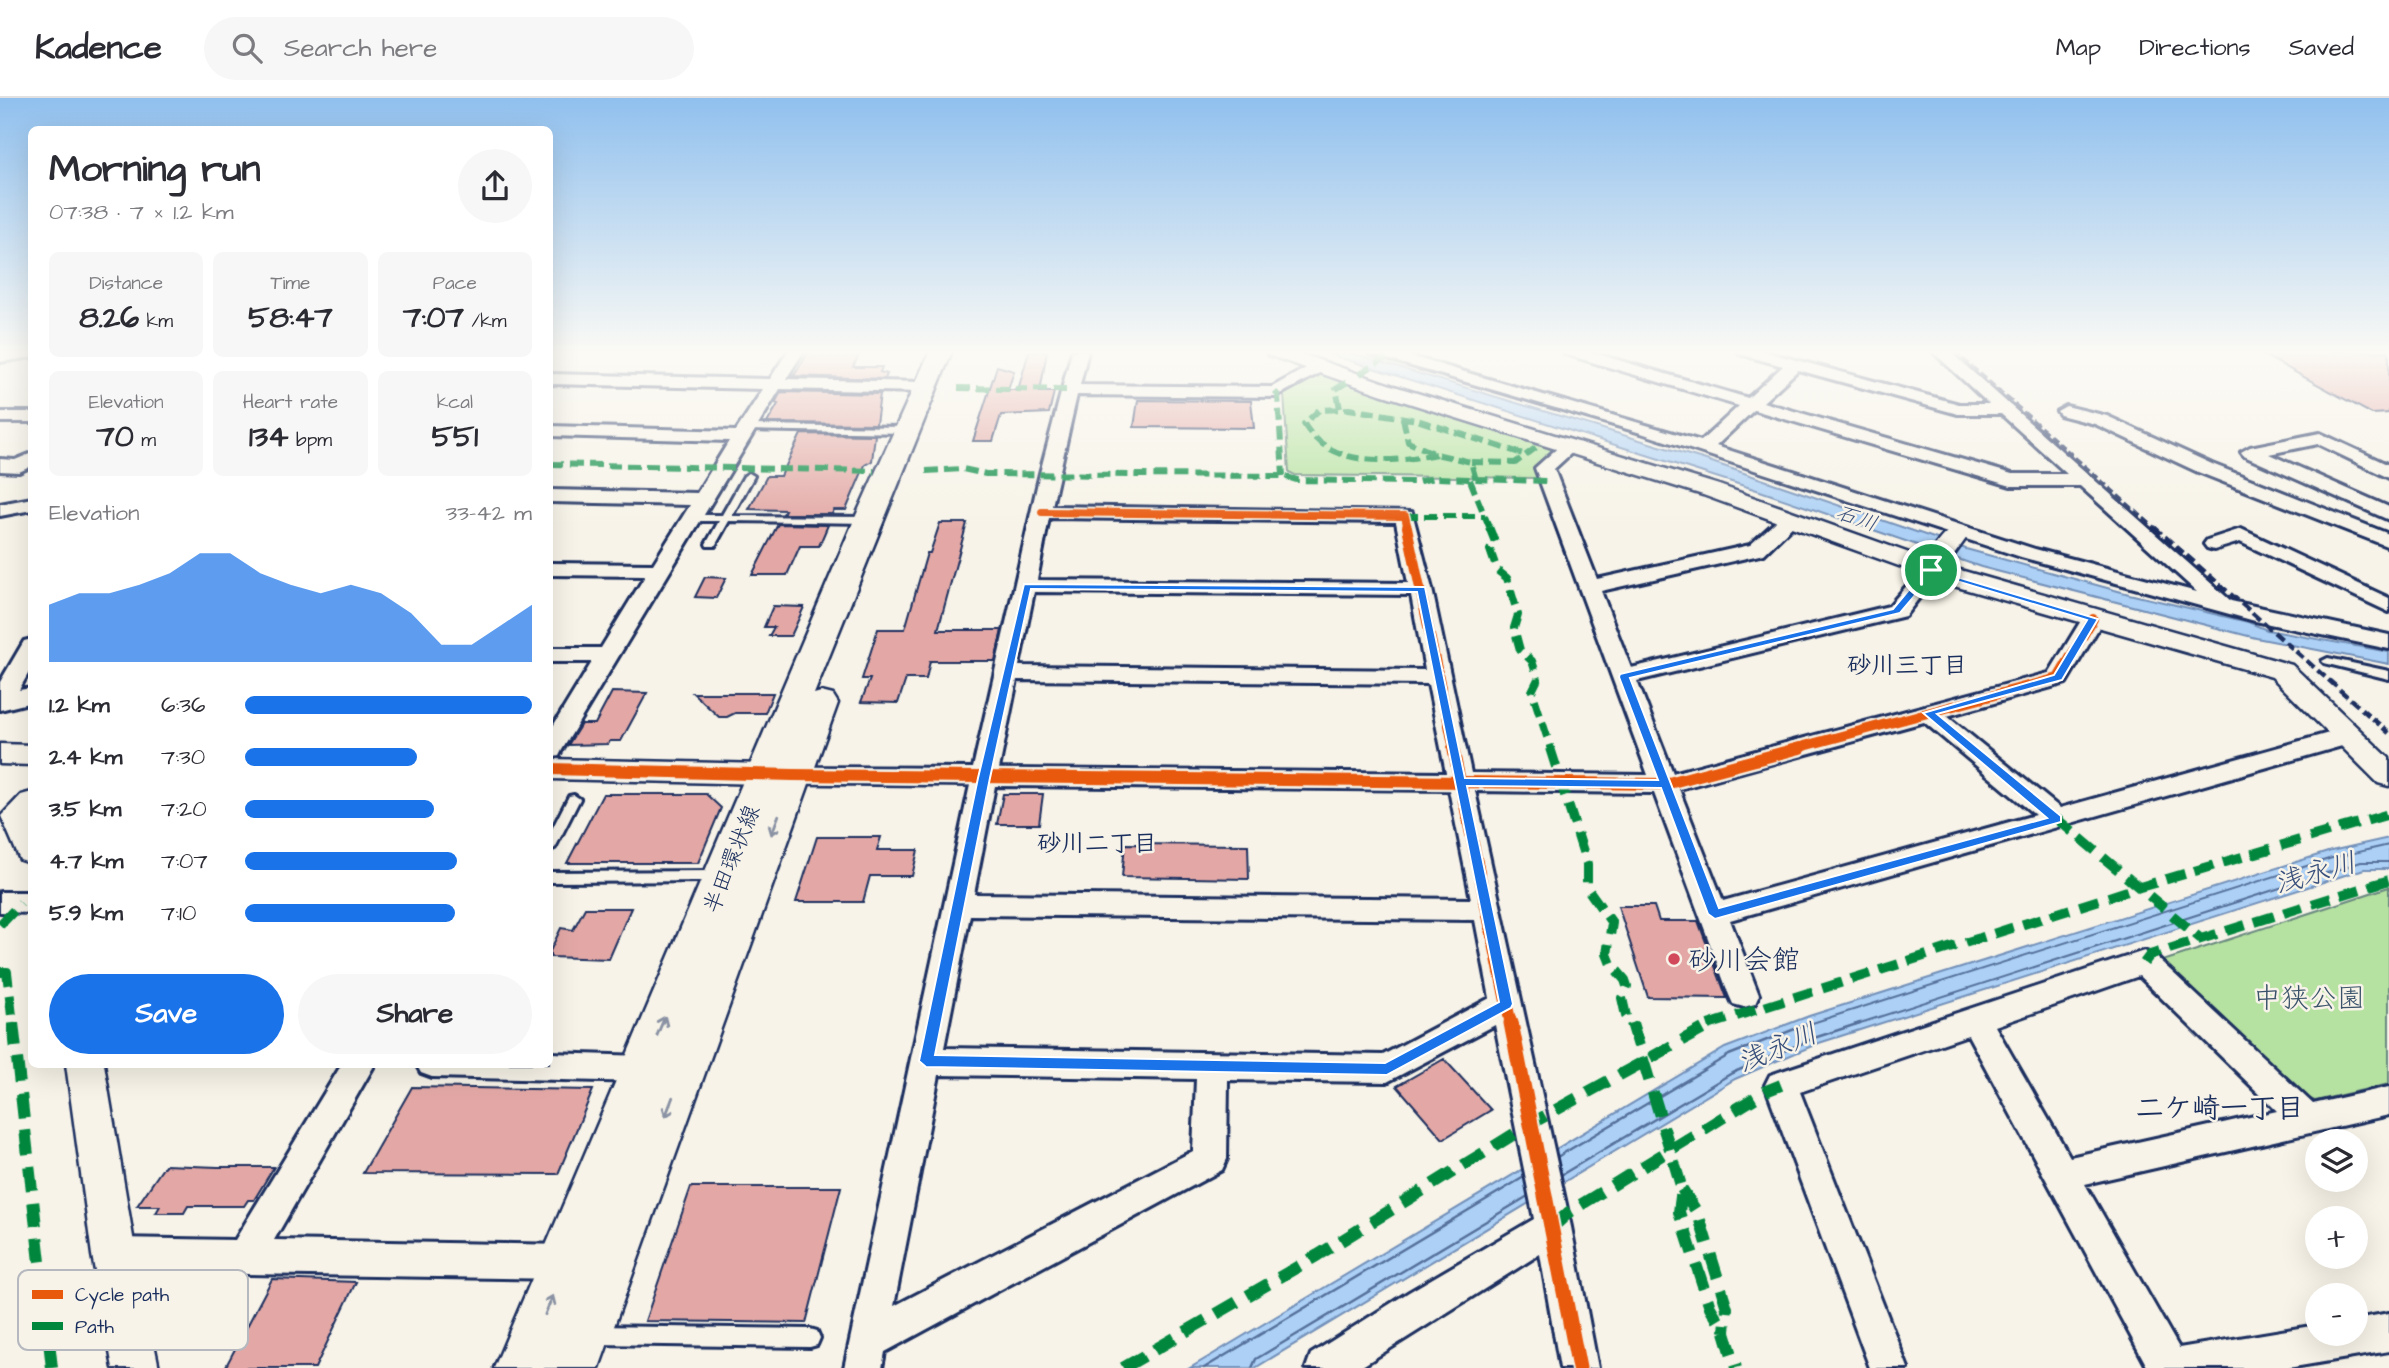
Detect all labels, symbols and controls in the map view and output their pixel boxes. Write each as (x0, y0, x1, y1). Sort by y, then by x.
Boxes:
search box (204, 17, 694, 80)
text: Kadence (35, 25, 162, 71)
icon: search (228, 29, 266, 67)
text: Search here (284, 30, 437, 66)
text: Map (2056, 31, 2101, 65)
text: Directions (2139, 31, 2251, 65)
text: Saved (2289, 31, 2354, 65)
text: Morning run (49, 144, 261, 196)
button: share (458, 149, 532, 223)
text: 07:38 · 7 × 1.2 km (49, 196, 234, 228)
text: Distance (89, 270, 163, 297)
text: Time (271, 270, 310, 297)
text: Pace (433, 270, 477, 297)
text: 8.26 (79, 297, 139, 339)
text: 58:47 (248, 297, 333, 339)
text: 7:07 (403, 297, 464, 339)
text: km (139, 308, 173, 335)
text: /km (464, 308, 507, 335)
text: Elevation (89, 389, 164, 416)
text: Heart rate (243, 389, 338, 416)
text: kcal (437, 389, 473, 416)
text: 70 (96, 416, 134, 458)
text: 134 (249, 416, 288, 458)
text: 551 (432, 416, 478, 458)
text: m (134, 427, 156, 454)
text: bpm (288, 427, 332, 454)
text: Elevation (49, 497, 140, 529)
text: 33–42 m (446, 497, 532, 529)
water label: 石川 (1832, 498, 1881, 539)
pin (1901, 540, 1961, 600)
icon: arrive (1912, 551, 1950, 589)
district label: 砂川三丁目 (1847, 649, 1967, 683)
text: 1.2 km (49, 689, 110, 721)
text: 6:36 (161, 689, 205, 721)
text: 2.4 km (49, 741, 122, 773)
text: 7:30 (161, 741, 205, 773)
text: 3.5 km (49, 793, 121, 825)
text: 7:20 (161, 793, 207, 825)
street label: 半田環状線 (696, 800, 768, 919)
one-way arrow (768, 814, 780, 836)
district label: 砂川二丁目 (1037, 827, 1157, 861)
water label: 浅永川 (2270, 843, 2361, 904)
text: 4.7 km (49, 845, 123, 877)
text: 7:07 (161, 845, 208, 877)
text: 5.9 km (49, 897, 123, 929)
text: 7:10 (161, 897, 196, 929)
place label: 砂川会館 (1688, 941, 1800, 980)
marker: 砂川会館 (1666, 951, 1682, 967)
button: Save (49, 974, 284, 1054)
button: Share (298, 974, 532, 1054)
park label: 中狭公園 (2253, 979, 2365, 1018)
water label: 浅永川 (1731, 1014, 1824, 1083)
one-way arrow (655, 1016, 668, 1037)
district label: 二ケ崎一丁目 (2136, 1089, 2304, 1128)
one-way arrow (662, 1096, 674, 1118)
map controls (2305, 1129, 2368, 1346)
button: layers (2305, 1129, 2368, 1192)
button: + (2305, 1206, 2368, 1269)
legend (18, 1270, 248, 1350)
text: Cycle path (75, 1282, 170, 1310)
button: − (2305, 1283, 2368, 1346)
one-way arrow (543, 1295, 556, 1316)
text: Path (75, 1314, 114, 1341)

